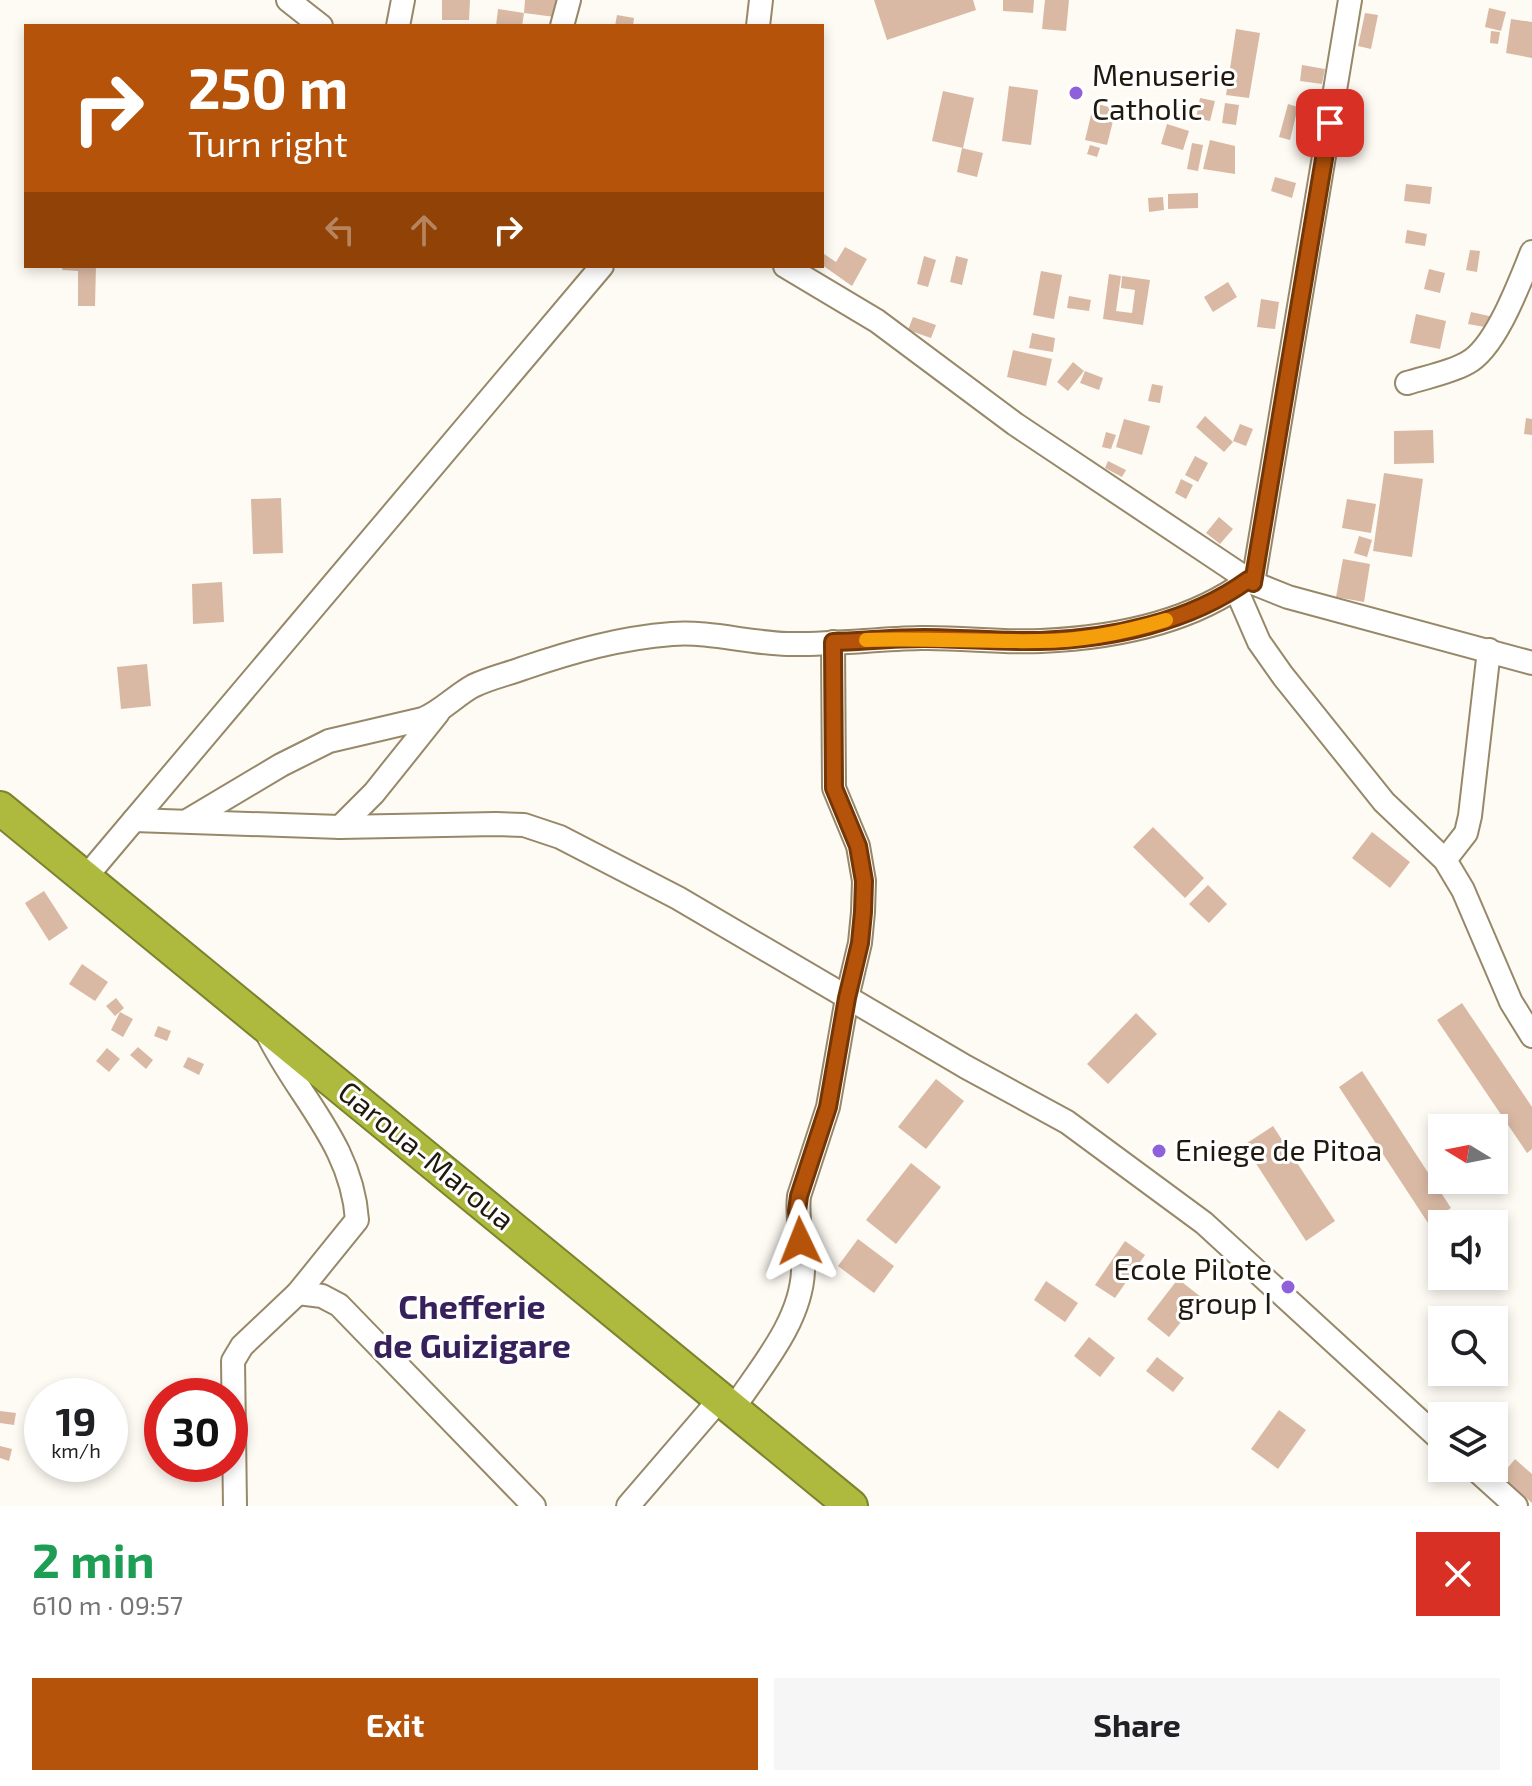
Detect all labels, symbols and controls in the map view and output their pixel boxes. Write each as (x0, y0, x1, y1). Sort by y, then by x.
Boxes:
text: 250 m (188, 53, 348, 120)
icon: right (56, 56, 160, 160)
place label: Menuserie Catholic (1092, 56, 1236, 126)
marker: Menuserie Catholic (1067, 84, 1085, 102)
pin (1296, 89, 1364, 157)
icon: arrive (1308, 101, 1352, 145)
text: Turn right (188, 121, 348, 164)
icon: left (318, 208, 362, 252)
icon: ahead (402, 208, 446, 252)
icon: right (486, 208, 530, 252)
street label: Garoua-Maroua (332, 1072, 523, 1236)
north arrow (1428, 1114, 1508, 1194)
map controls (1428, 1114, 1508, 1482)
place label: Eniege de Pitoa (1175, 1131, 1382, 1167)
marker: Eniege de Pitoa (1150, 1142, 1168, 1160)
position arrow (758, 1199, 842, 1283)
button: sound (1428, 1210, 1508, 1290)
place label: Ecole Pilote group I (1113, 1250, 1272, 1320)
marker: Ecole Pilote group I (1279, 1278, 1297, 1296)
district label: Chefferie de Guizigare (373, 1285, 571, 1365)
button: search (1428, 1306, 1508, 1386)
speed limit sign: 30 (144, 1378, 248, 1482)
text: 19 (56, 1396, 96, 1444)
button: layers (1428, 1402, 1508, 1482)
text: km/h (51, 1438, 101, 1462)
text: 2 min (32, 1530, 155, 1588)
button: close (1416, 1532, 1500, 1616)
text: 610 m · 09:57 (32, 1589, 183, 1620)
button: Exit (32, 1678, 758, 1770)
button: Share (774, 1678, 1500, 1770)

